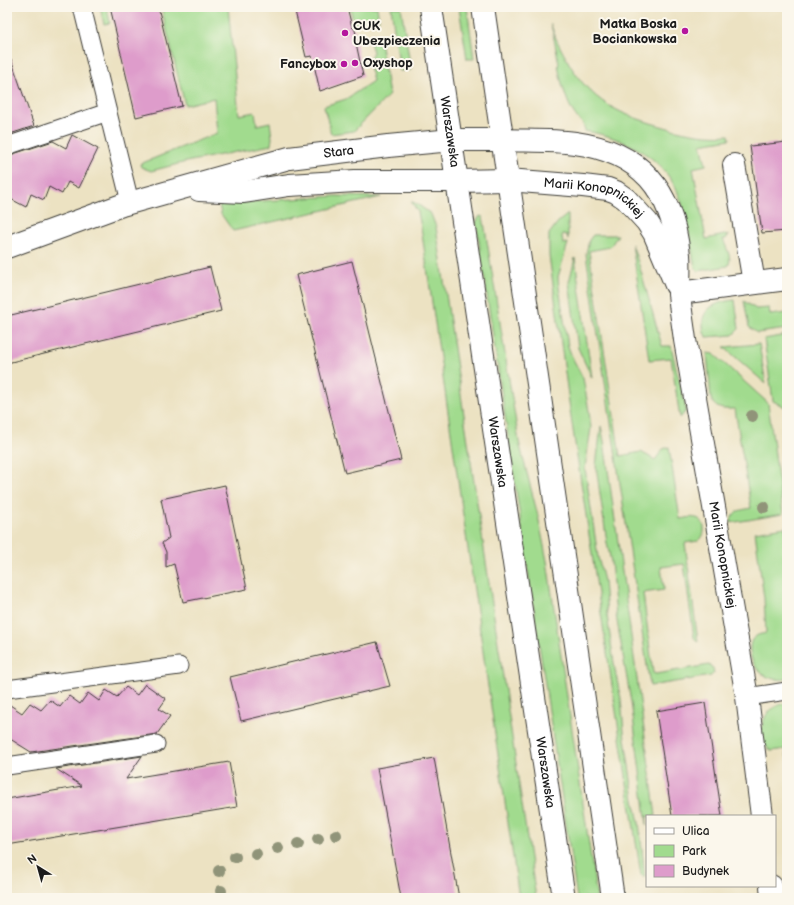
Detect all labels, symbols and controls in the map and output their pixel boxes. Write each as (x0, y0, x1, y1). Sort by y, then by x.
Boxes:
place label: Matka Boska Bociankowska (593, 16, 677, 47)
place label: CUK Ubezpieczenia (353, 18, 440, 49)
marker: Matka Boska Bociankowska (680, 26, 690, 36)
marker: CUK Ubezpieczenia (340, 28, 350, 38)
place label: Oxyshop (363, 55, 413, 71)
place label: Fancybox (280, 56, 336, 72)
marker: Oxyshop (350, 58, 360, 68)
marker: Fancybox (339, 59, 349, 69)
street label: Warszawska (436, 95, 463, 168)
street label: Stara (323, 142, 355, 162)
street label: Marii Konopnickiej (543, 175, 647, 221)
street label: Warszawska (484, 415, 511, 489)
street label: Marii Konopnickiej (705, 500, 739, 610)
street label: Warszawska (532, 736, 558, 809)
legend (646, 815, 776, 887)
text: Ulica (682, 824, 710, 839)
text: Park (682, 844, 706, 859)
north arrow (18, 847, 58, 887)
text: N (25, 852, 39, 867)
text: Budynek (682, 864, 729, 879)

